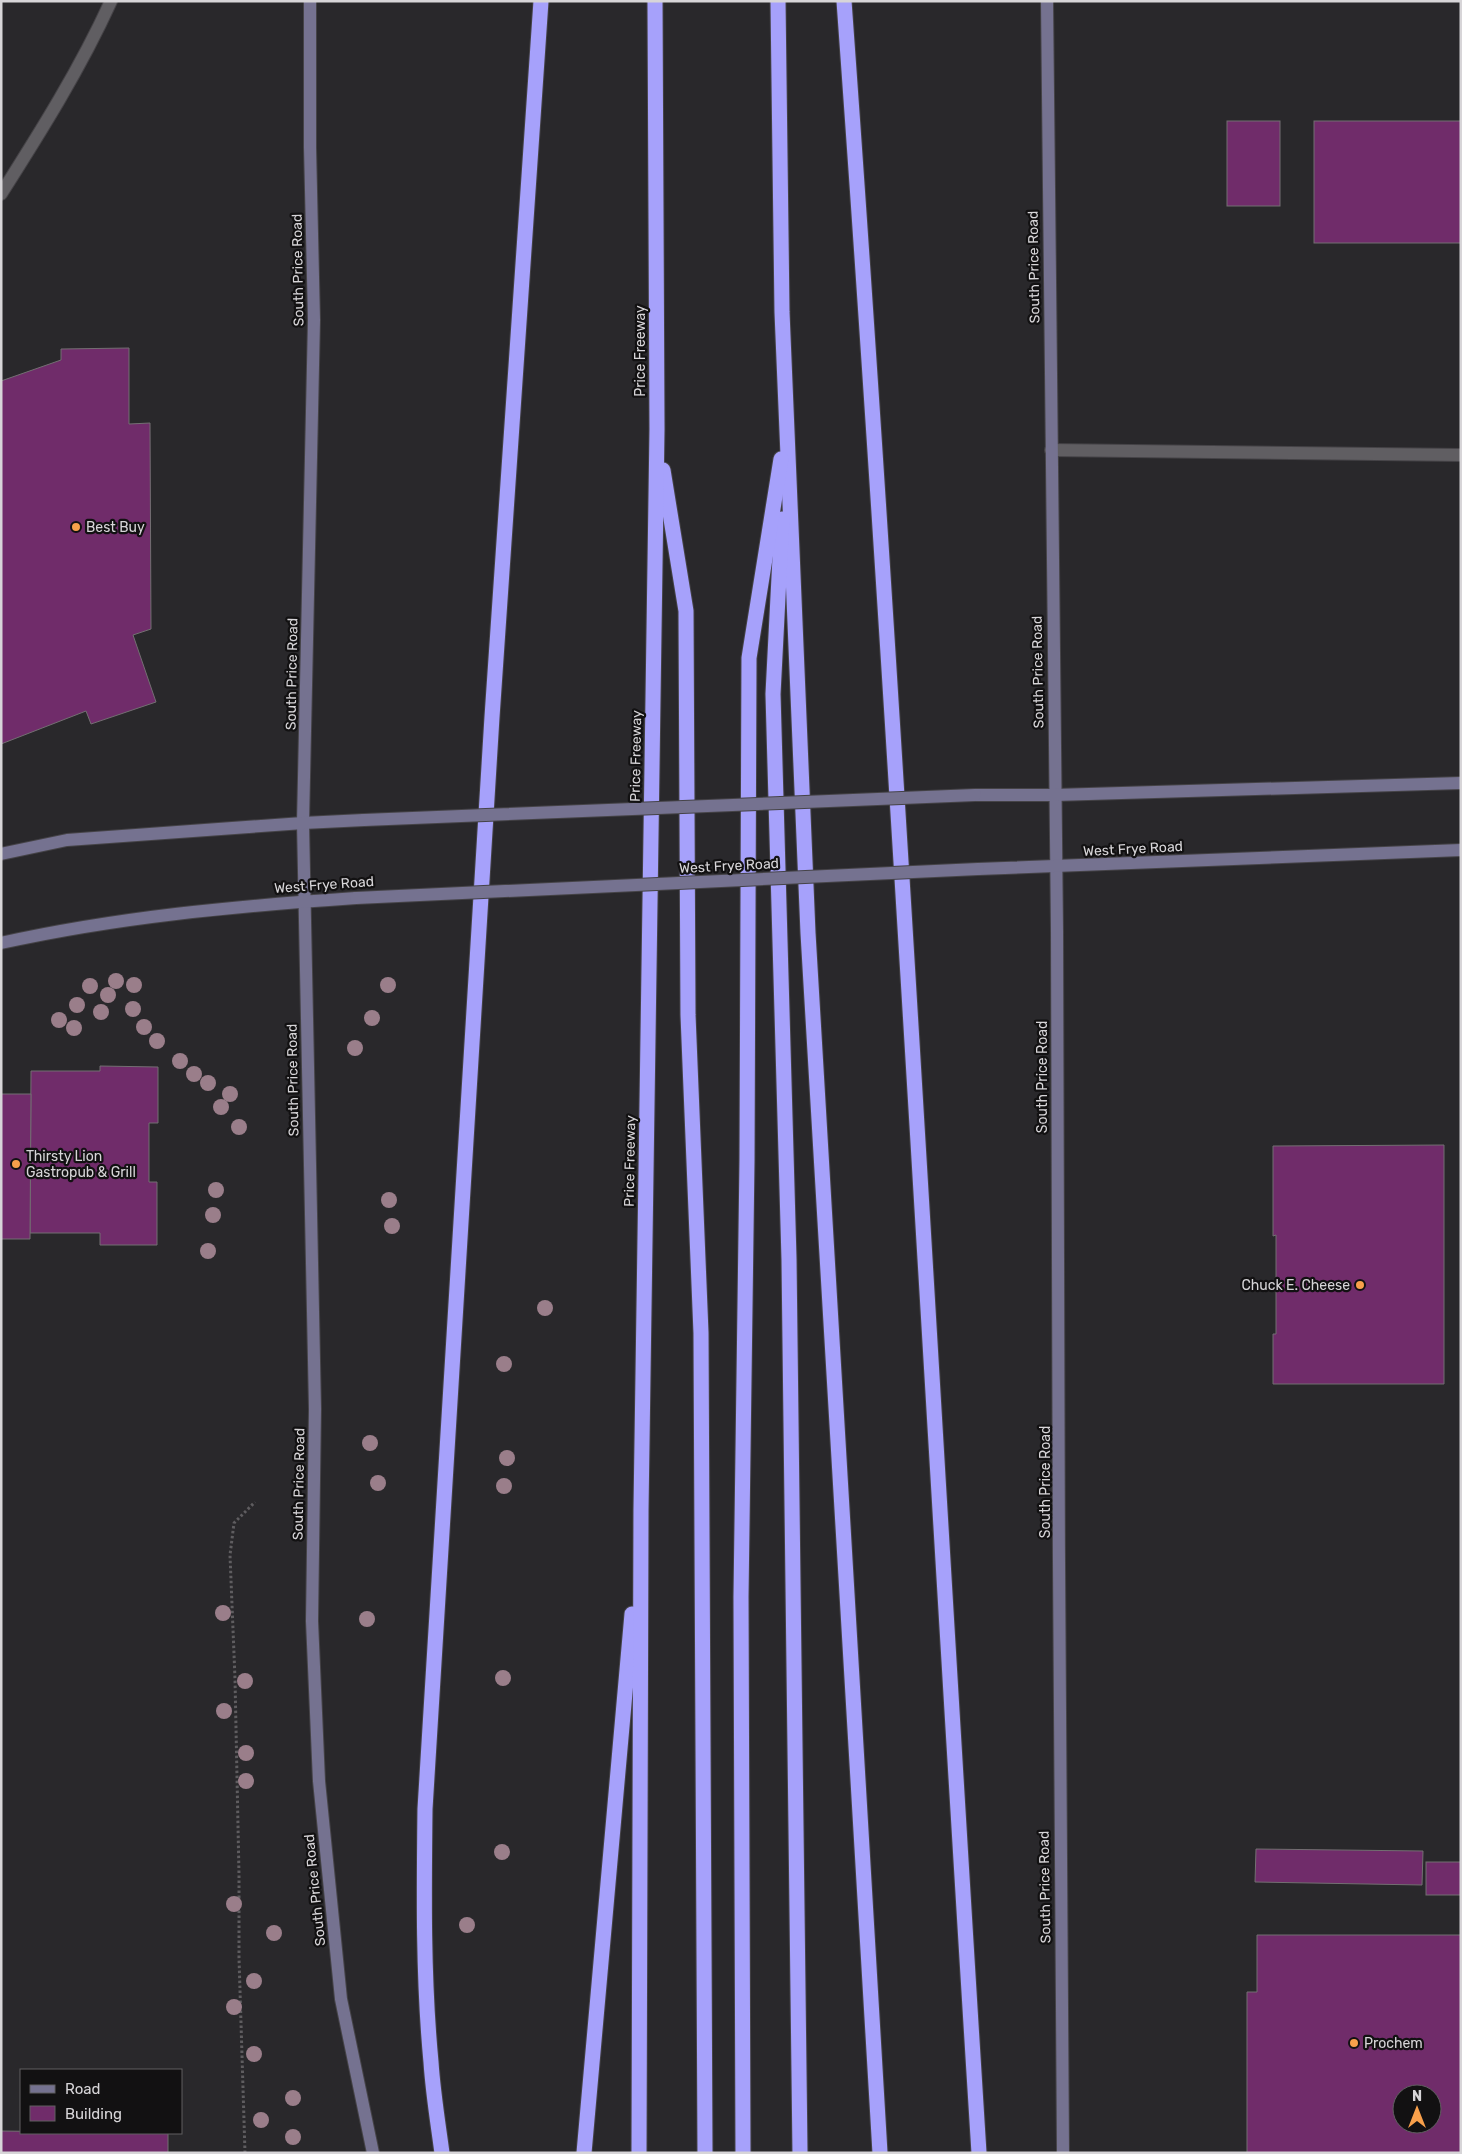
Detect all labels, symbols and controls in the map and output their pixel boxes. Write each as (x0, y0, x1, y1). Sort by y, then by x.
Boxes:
street label: South Price Road (1025, 211, 1043, 323)
street label: South Price Road (289, 214, 307, 326)
street label: Price Freeway (632, 305, 649, 397)
place label: Best Buy (86, 519, 145, 536)
marker: Best Buy (70, 521, 82, 533)
street label: South Price Road (1029, 616, 1047, 728)
street label: South Price Road (283, 618, 301, 730)
street label: Price Freeway (627, 710, 645, 802)
street label: West Frye Road (1083, 838, 1183, 860)
street label: West Frye Road (679, 855, 779, 877)
street label: West Frye Road (274, 873, 374, 897)
street label: South Price Road (1034, 1021, 1051, 1133)
street label: South Price Road (284, 1024, 302, 1136)
street label: Price Freeway (621, 1115, 639, 1207)
place label: Thirsty Lion Gastropub & Grill (26, 1148, 136, 1181)
marker: Thirsty Lion Gastropub & Grill (10, 1158, 22, 1170)
place label: Chuck E. Cheese (1242, 1277, 1350, 1294)
marker: Chuck E. Cheese (1354, 1279, 1366, 1291)
street label: South Price Road (1037, 1426, 1054, 1538)
street label: South Price Road (290, 1428, 308, 1540)
street label: South Price Road (1036, 1831, 1054, 1943)
street label: South Price Road (301, 1833, 329, 1947)
place label: Prochem (1364, 2035, 1423, 2052)
marker: Prochem (1348, 2037, 1360, 2049)
legend (20, 2069, 182, 2134)
text: Road (65, 2080, 101, 2098)
north arrow (1392, 2084, 1442, 2134)
text: N (1412, 2088, 1422, 2105)
text: Building (65, 2105, 122, 2123)

